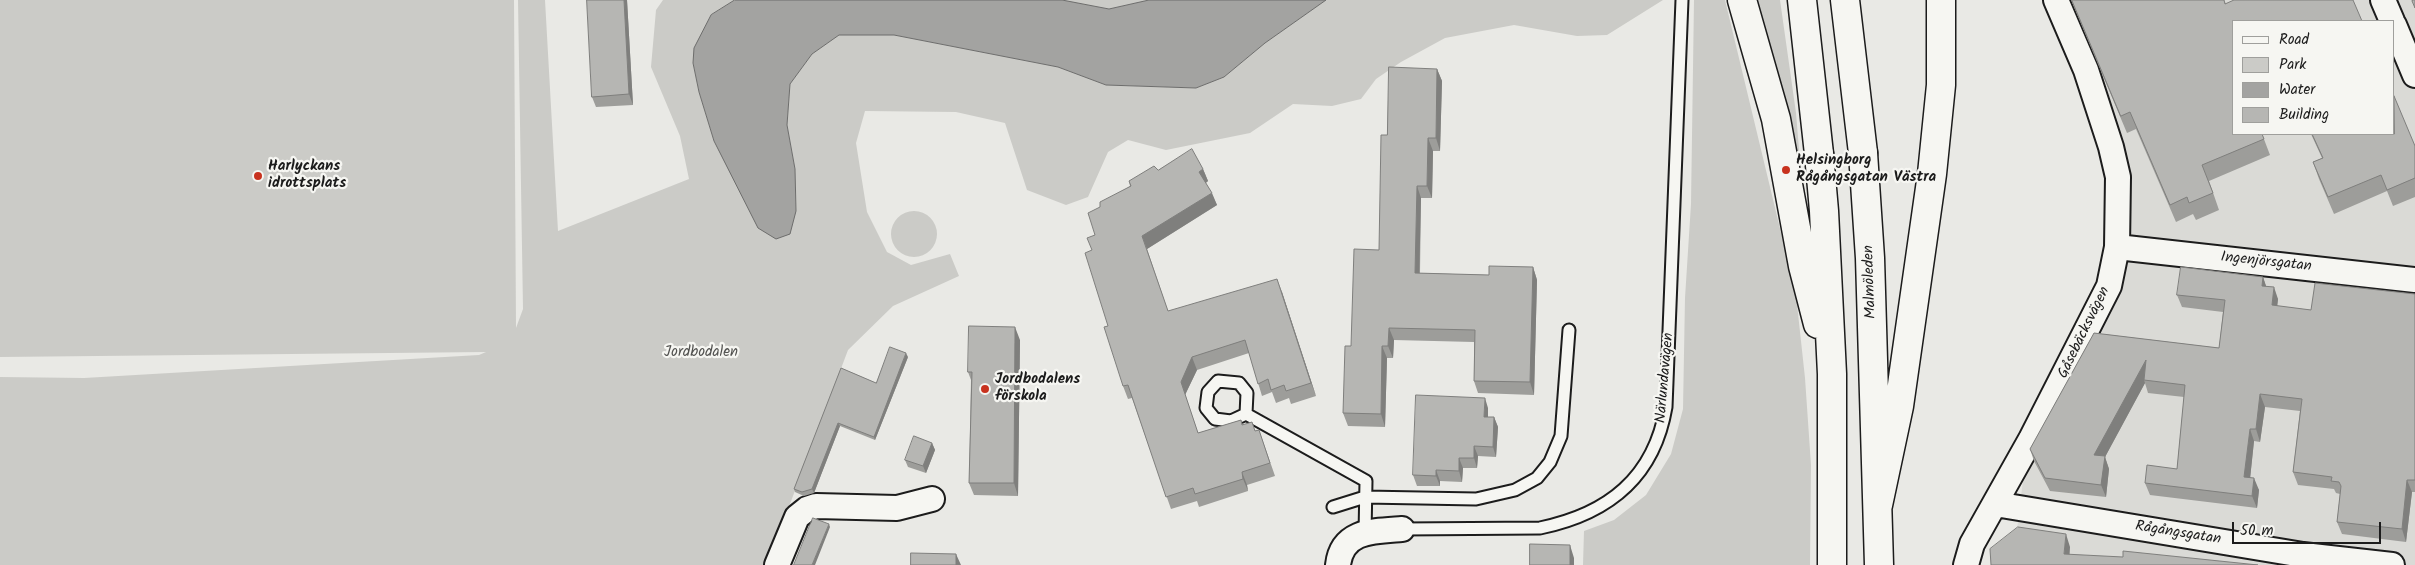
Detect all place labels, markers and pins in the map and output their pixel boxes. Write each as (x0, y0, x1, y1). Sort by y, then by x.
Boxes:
place label: Helsingborg Rågångsgatan Västra (1796, 152, 1936, 187)
place label: Harlyckans idrottsplats (268, 158, 346, 193)
marker: Helsingborg Rågångsgatan Västra (1780, 164, 1792, 176)
marker: Harlyckans idrottsplats (252, 170, 264, 182)
place label: Jordbodalens förskola (995, 371, 1080, 406)
marker: Jordbodalens förskola (979, 383, 991, 395)

